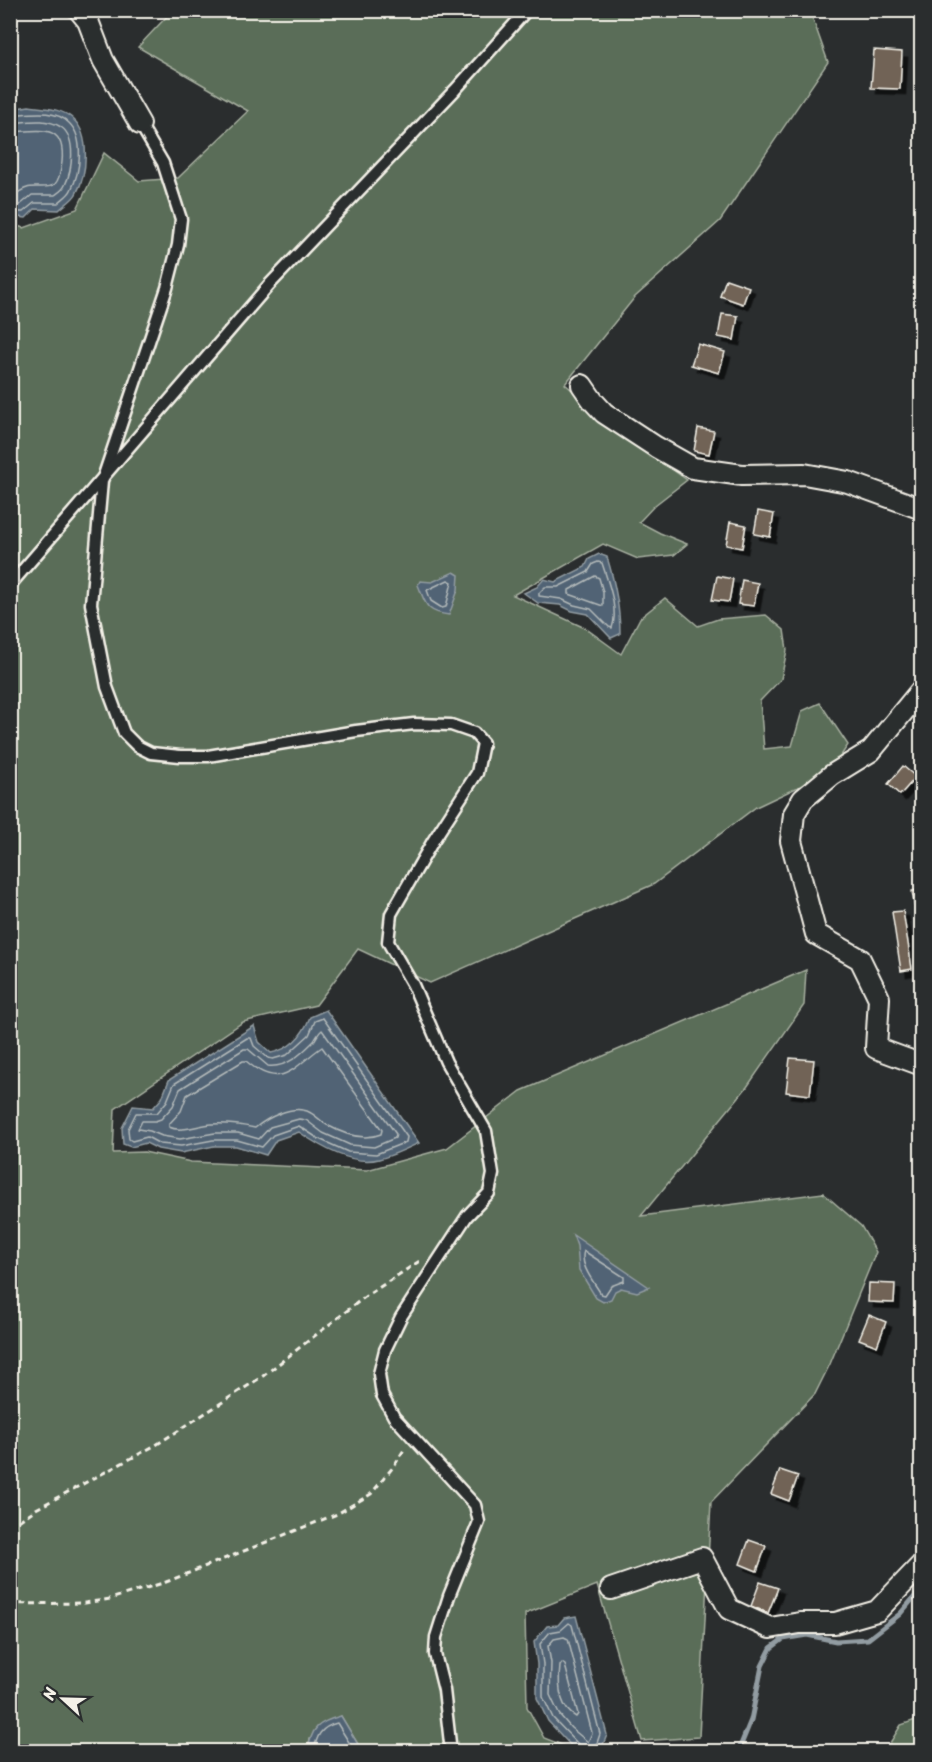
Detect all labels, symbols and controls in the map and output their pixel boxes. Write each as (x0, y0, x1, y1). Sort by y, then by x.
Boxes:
north arrow (33, 1669, 93, 1729)
text: N (34, 1682, 65, 1705)

